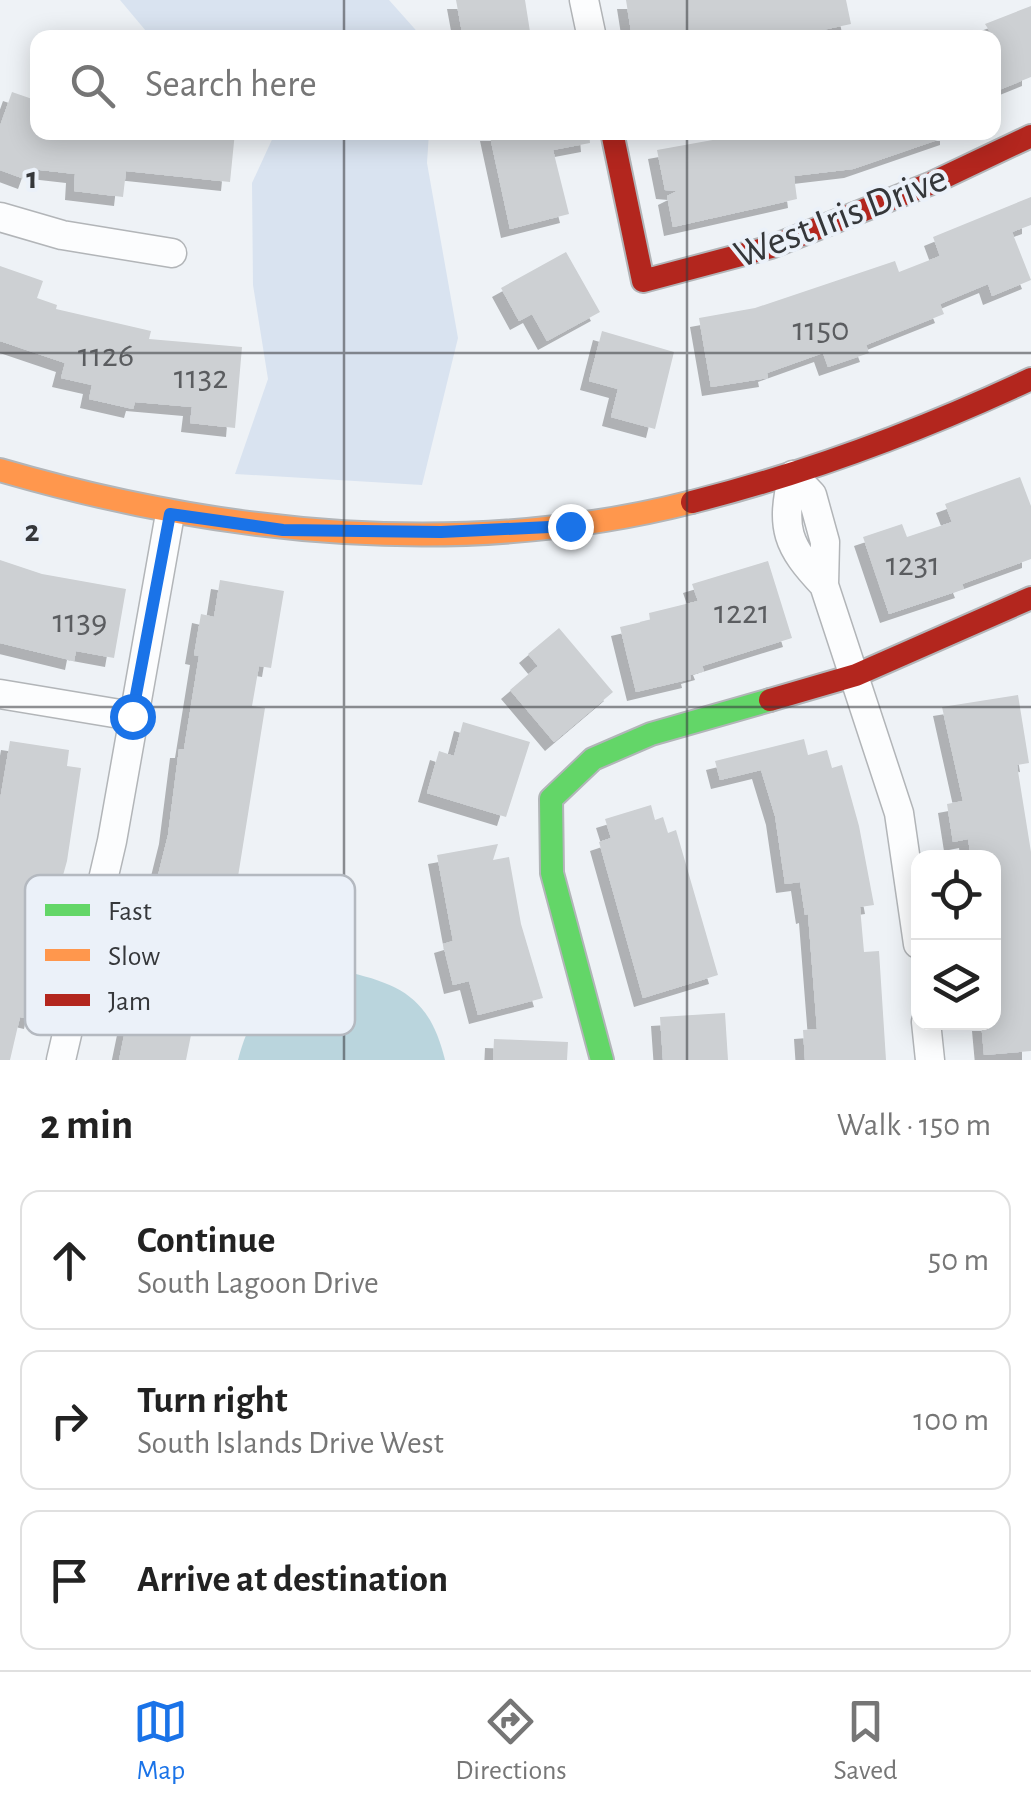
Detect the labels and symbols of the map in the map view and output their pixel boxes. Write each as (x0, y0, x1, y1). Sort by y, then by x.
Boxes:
street label: West Iris Drive (729, 158, 952, 276)
text: 1 (26, 162, 38, 194)
house number: 1150 (792, 312, 850, 347)
house number: 1126 (78, 338, 134, 373)
house number: 1132 (174, 360, 228, 395)
route end (548, 504, 594, 550)
text: 2 (24, 515, 40, 547)
house number: 1231 (886, 547, 940, 582)
house number: 1221 (714, 595, 770, 630)
house number: 1139 (53, 604, 107, 639)
route start (110, 694, 156, 740)
legend (25, 875, 355, 1035)
text: Fast (108, 898, 152, 926)
text: Slow (108, 943, 160, 971)
text: Jam (108, 988, 151, 1016)

